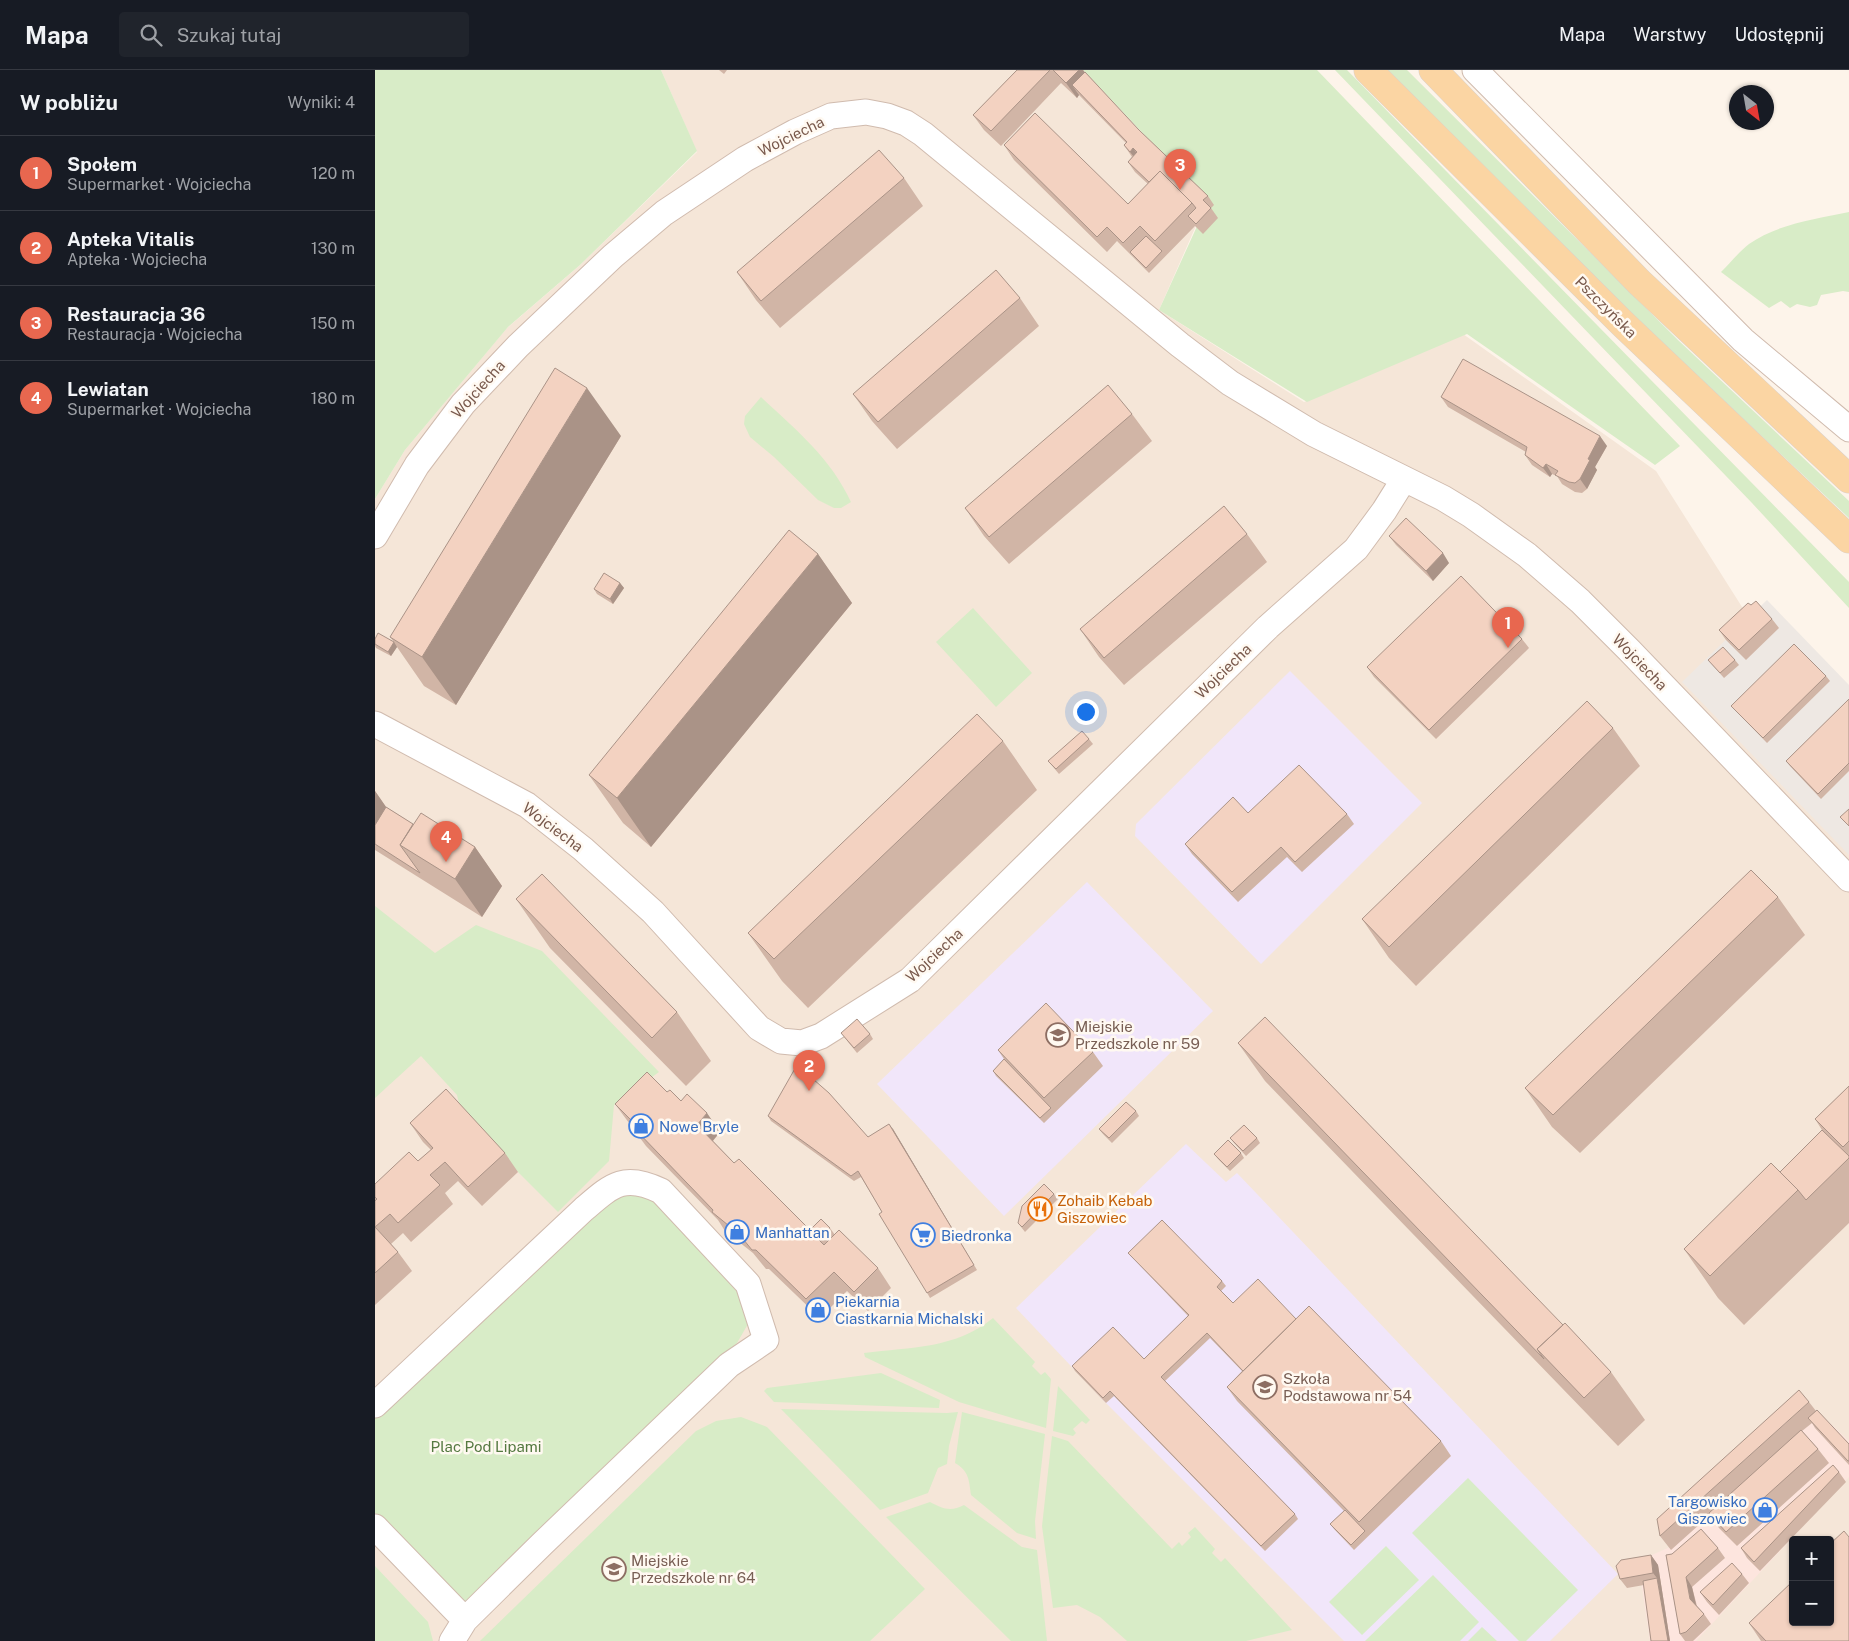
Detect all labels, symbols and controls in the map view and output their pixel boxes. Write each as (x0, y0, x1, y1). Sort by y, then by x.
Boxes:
search box (119, 12, 469, 57)
text: Mapa (25, 21, 89, 49)
icon: search (137, 21, 165, 49)
text: Szukaj tutaj (177, 24, 281, 46)
text: Mapa (1559, 24, 1605, 45)
text: Warstwy (1633, 24, 1706, 45)
text: Udostępnij (1734, 24, 1824, 45)
north arrow (1729, 85, 1774, 130)
text: W pobliżu (20, 90, 118, 115)
text: Wyniki: 4 (287, 93, 355, 112)
street label: Wojciecha (755, 113, 827, 159)
pin: 3 (1164, 149, 1196, 190)
text: Społem (67, 153, 137, 175)
text: 1 (33, 164, 39, 183)
text: 120 m (311, 164, 355, 183)
text: Supermarket · Wojciecha (67, 175, 251, 194)
text: Apteka Vitalis (67, 228, 194, 250)
text: 2 (31, 239, 41, 258)
text: 130 m (311, 239, 355, 258)
text: Apteka · Wojciecha (67, 250, 207, 269)
street label: Pszczyńska (1572, 273, 1640, 341)
text: Restauracja 36 (67, 303, 205, 325)
text: 3 (31, 314, 41, 333)
text: 150 m (311, 314, 355, 333)
text: Restauracja · Wojciecha (67, 325, 242, 344)
street label: Wojciecha (448, 357, 508, 421)
text: Lewiatan (67, 378, 149, 400)
text: 4 (31, 389, 41, 408)
text: 180 m (311, 389, 355, 408)
text: Supermarket · Wojciecha (67, 400, 251, 419)
pin: 1 (1492, 607, 1524, 648)
street label: Wojciecha (1609, 630, 1671, 694)
street label: Wojciecha (1191, 640, 1255, 702)
your location (1073, 699, 1099, 725)
street label: Wojciecha (519, 799, 587, 855)
pin: 4 (430, 821, 462, 862)
street label: Wojciecha (902, 924, 966, 986)
place label: Miejskie Przedszkole nr 59 (1075, 1018, 1200, 1052)
school or university icon: Miejskie Przedszkole nr 59 (1045, 1022, 1071, 1048)
pin: 2 (793, 1050, 825, 1091)
shop icon: Nowe Bryle (628, 1113, 654, 1139)
place label: Nowe Bryle (659, 1118, 739, 1135)
place label: Zohaib Kebab Giszowiec (1057, 1192, 1152, 1226)
restaurant icon: Zohaib Kebab Giszowiec (1027, 1196, 1053, 1222)
shop icon: Manhattan (724, 1219, 750, 1245)
supermarket icon: Biedronka (910, 1222, 936, 1248)
place label: Manhattan (755, 1224, 830, 1241)
place label: Biedronka (941, 1227, 1012, 1244)
place label: Piekarnia Ciastkarnia Michalski (835, 1293, 983, 1327)
shop icon: Piekarnia Ciastkarnia Michalski (805, 1297, 831, 1323)
place label: Szkoła Podstawowa nr 54 (1283, 1370, 1412, 1404)
school or university icon: Szkoła Podstawowa nr 54 (1252, 1374, 1278, 1400)
park label: Plac Pod Lipami (431, 1438, 541, 1455)
place label: Targowisko Giszowiec (1668, 1493, 1747, 1527)
shop icon: Targowisko Giszowiec (1752, 1497, 1778, 1523)
map controls (1789, 1536, 1834, 1626)
button: + (1789, 1536, 1834, 1581)
place label: Miejskie Przedszkole nr 64 (631, 1552, 756, 1586)
school or university icon: Miejskie Przedszkole nr 64 (601, 1556, 627, 1582)
button: − (1789, 1581, 1834, 1626)

